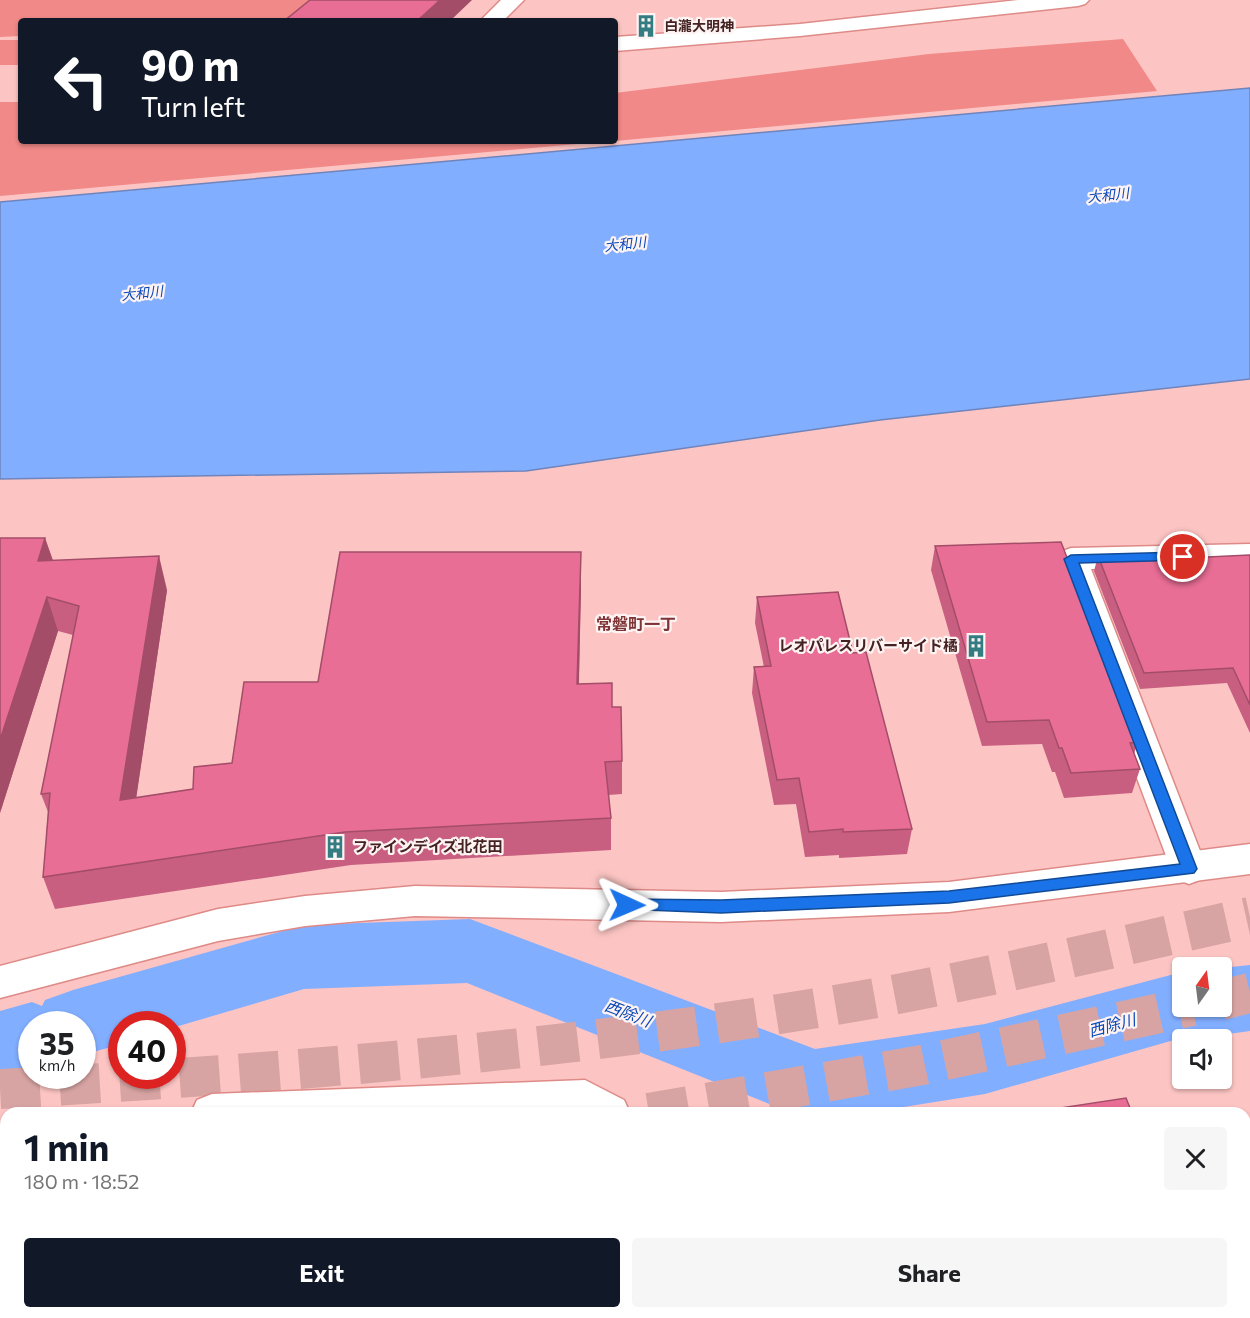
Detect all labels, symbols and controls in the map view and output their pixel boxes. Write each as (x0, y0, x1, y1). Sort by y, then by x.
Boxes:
building icon: 白瀧大明神 (633, 13, 659, 39)
place label: 白瀧大明神 (664, 17, 734, 34)
text: 90 m (141, 38, 240, 90)
icon: left (42, 42, 120, 120)
text: Turn left (141, 90, 245, 123)
water label: 大和川 (1086, 184, 1132, 205)
water label: 大和川 (603, 233, 649, 254)
water label: 大和川 (120, 282, 166, 303)
pin (1157, 531, 1208, 582)
icon: arrive (1166, 540, 1199, 573)
district label: 常磐町一丁 (596, 614, 676, 633)
building icon: レオパレスリバーサイド橘 (963, 633, 989, 659)
place label: レオパレスリバーサイド橘 (778, 636, 958, 654)
building icon: ファインデイズ北花田 (322, 834, 348, 860)
place label: ファインデイズ北花田 (353, 837, 503, 855)
position arrow (595, 873, 659, 937)
north arrow (1172, 957, 1232, 1017)
map controls (1172, 957, 1232, 1089)
water label: 西除川 (602, 995, 656, 1031)
water label: 西除川 (1086, 1009, 1139, 1040)
speed limit sign: 40 (108, 1011, 186, 1089)
text: 35 (40, 1024, 74, 1061)
button: sound (1172, 1029, 1232, 1089)
text: km/h (39, 1056, 75, 1074)
text: 1 min (24, 1124, 109, 1168)
button: close (1164, 1127, 1227, 1190)
text: 180 m · 18:52 (24, 1169, 139, 1193)
button: Exit (24, 1238, 620, 1307)
button: Share (632, 1238, 1227, 1307)

